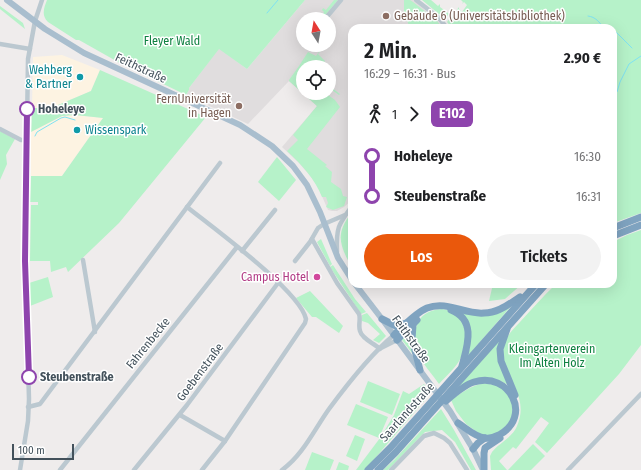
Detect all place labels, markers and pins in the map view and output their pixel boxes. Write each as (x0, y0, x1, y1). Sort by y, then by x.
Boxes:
place label: Gebäude 6 (Universitätsbibliothek) (394, 9, 565, 23)
marker: Gebäude 6 (Universitätsbibliothek) (381, 11, 391, 21)
place label: Wehberg & Partner (25, 63, 73, 91)
marker: Wehberg & Partner (75, 72, 85, 82)
place label: FernUniversität in Hagen (156, 92, 231, 120)
marker: Hoheleye (19, 101, 35, 117)
marker: FernUniversität in Hagen (234, 101, 244, 111)
place label: Hoheleye (38, 102, 85, 116)
place label: Wissenspark (85, 123, 147, 137)
marker: Wissenspark (72, 125, 82, 135)
place label: Campus Hotel (241, 270, 309, 284)
marker: Campus Hotel (312, 272, 322, 282)
marker: Steubenstraße (21, 369, 37, 385)
place label: Steubenstraße (40, 370, 114, 384)

